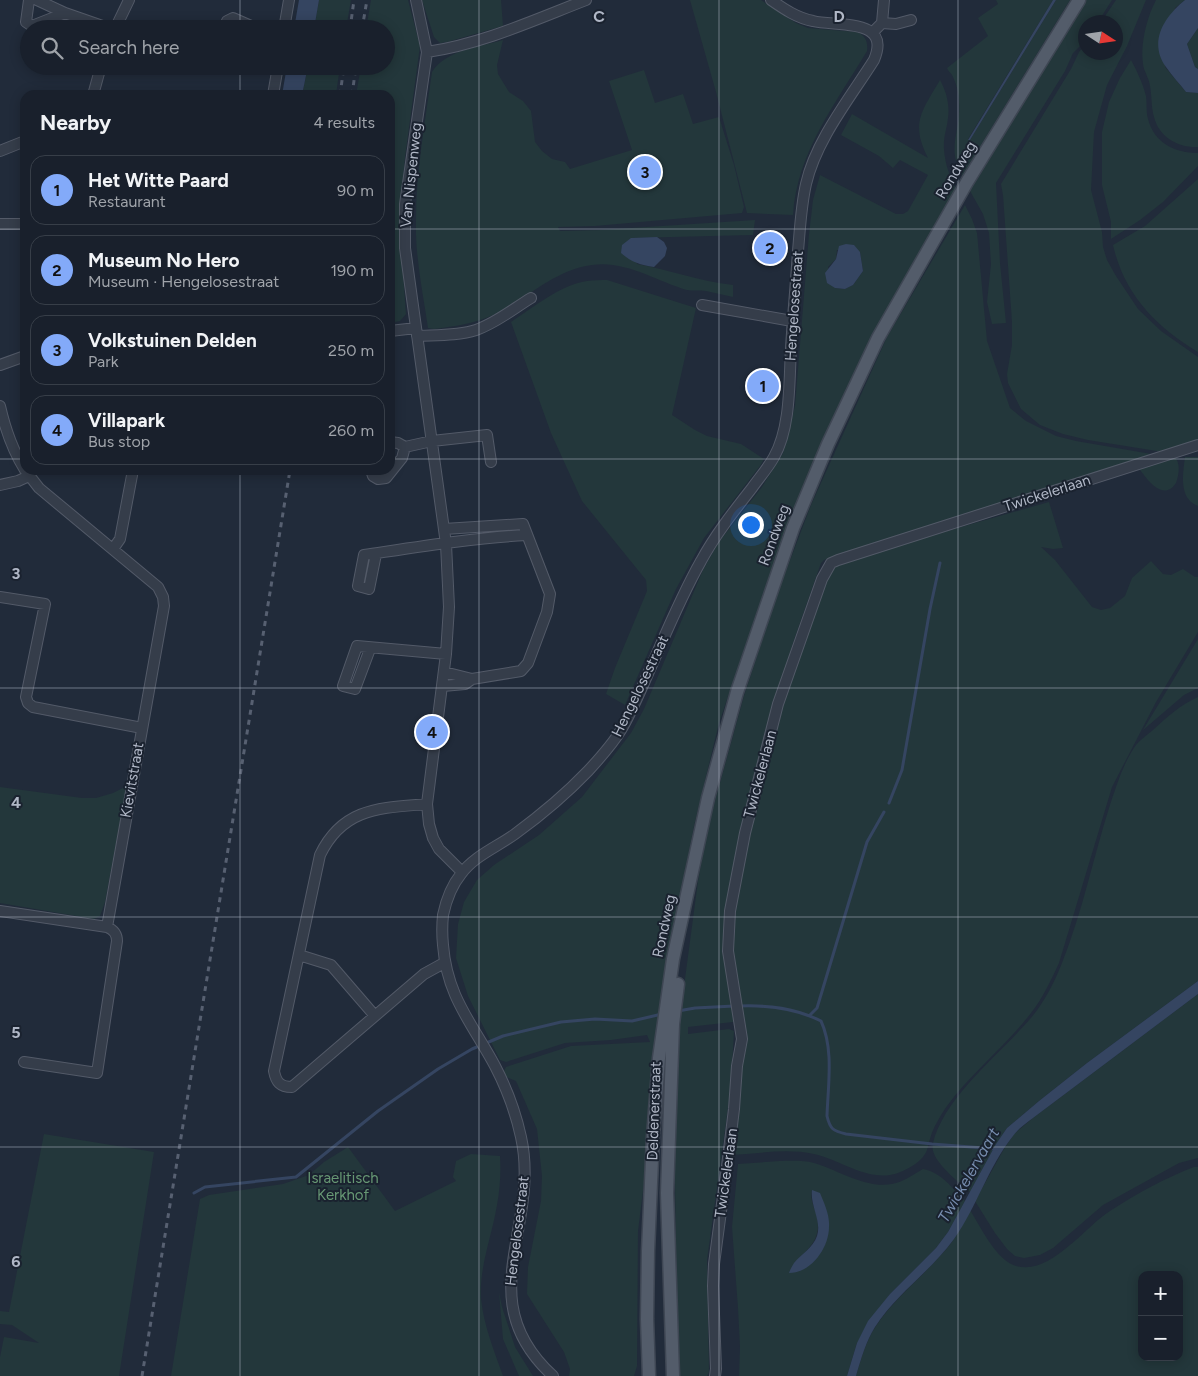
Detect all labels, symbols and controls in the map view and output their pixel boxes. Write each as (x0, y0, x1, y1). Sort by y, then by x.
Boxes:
text: C (593, 7, 605, 26)
text: D (833, 7, 845, 26)
north arrow (1078, 15, 1123, 60)
search box (20, 20, 395, 75)
icon: search (38, 34, 66, 62)
text: Search here (78, 36, 180, 59)
text: Nearby (40, 110, 111, 135)
text: 4 results (314, 113, 375, 132)
street label: Van Nispenweg (397, 122, 425, 228)
street label: Rondweg (932, 138, 980, 202)
pin: 3 (629, 153, 661, 191)
text: Het Witte Paard (88, 169, 229, 192)
text: 1 (54, 181, 60, 200)
text: 90 m (337, 181, 374, 200)
text: Restaurant (88, 192, 166, 211)
pin: 2 (754, 229, 786, 267)
text: Museum No Hero (88, 249, 240, 272)
street label: Hengelosestraat (781, 250, 807, 362)
text: 2 (52, 261, 62, 280)
text: 190 m (331, 261, 374, 280)
text: Museum · Hengelosestraat (88, 272, 279, 291)
text: Volkstuinen Delden (88, 329, 257, 352)
text: 3 (53, 341, 61, 360)
text: 250 m (328, 341, 374, 360)
text: Park (88, 352, 118, 371)
pin: 1 (747, 367, 779, 405)
text: Villapark (88, 409, 165, 432)
text: 4 (52, 421, 62, 440)
text: 260 m (328, 421, 374, 440)
text: Bus stop (88, 432, 150, 451)
street label: Twickelerlaan (1001, 470, 1093, 516)
street label: Rondweg (755, 502, 793, 568)
your location (738, 512, 764, 538)
text: 3 (12, 564, 21, 583)
street label: Hengelosestraat (608, 632, 672, 740)
pin: 4 (416, 713, 448, 751)
street label: Twickelerlaan (740, 728, 780, 820)
street label: Kievitstraat (117, 741, 148, 819)
text: 4 (11, 793, 21, 812)
street label: Rondweg (649, 893, 679, 959)
text: 5 (11, 1023, 21, 1042)
street label: Deldenerstraat (643, 1061, 665, 1161)
water label: Twickelervaart (934, 1124, 1004, 1226)
street label: Twickelerlaan (711, 1127, 741, 1219)
park label: Israelitisch Kerkhof (307, 1169, 379, 1204)
street label: Hengelosestraat (501, 1175, 533, 1287)
text: 6 (11, 1252, 21, 1271)
map controls (1138, 1271, 1183, 1361)
button: + (1138, 1271, 1183, 1316)
button: − (1138, 1316, 1183, 1361)

